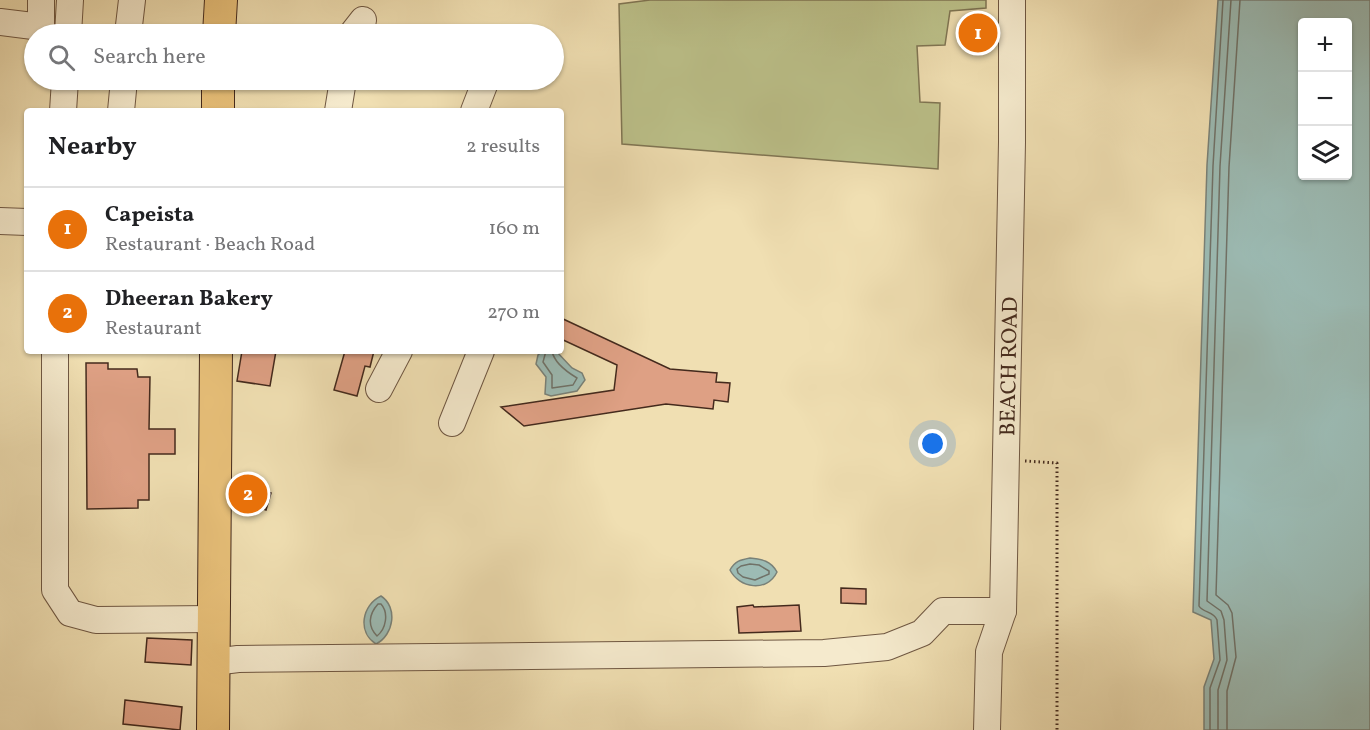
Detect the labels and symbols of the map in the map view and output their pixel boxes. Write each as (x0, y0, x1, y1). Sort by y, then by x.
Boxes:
pin: 1 (958, 10, 998, 56)
street label: BEACH ROAD (993, 296, 1027, 436)
your location (918, 429, 947, 458)
pin: 2 (228, 472, 268, 516)

